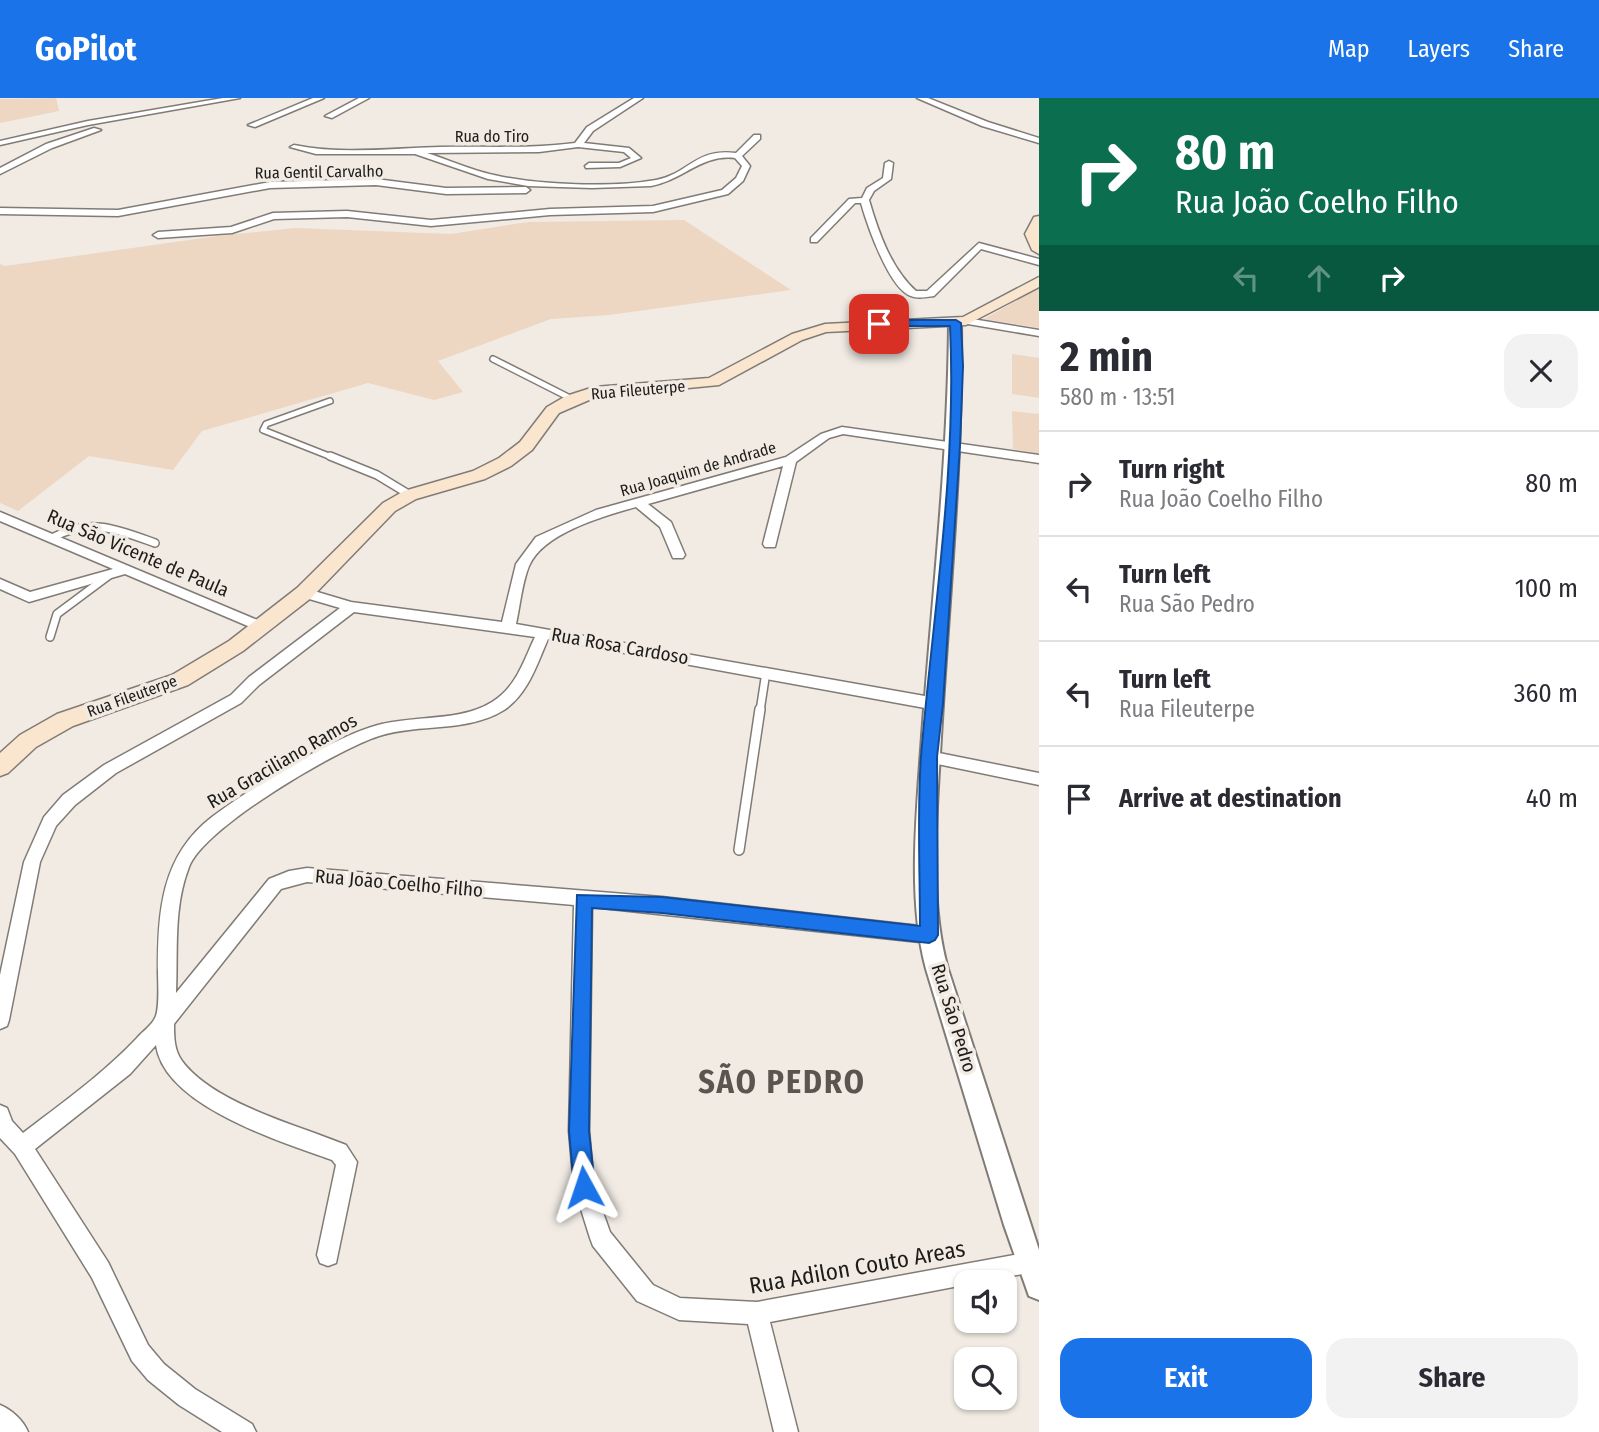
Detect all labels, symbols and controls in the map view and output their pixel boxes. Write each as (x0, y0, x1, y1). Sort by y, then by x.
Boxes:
text: GoPilot (35, 29, 137, 69)
text: Map (1328, 35, 1370, 63)
text: Layers (1408, 35, 1470, 63)
text: Share (1508, 35, 1564, 63)
text: 80 m (1175, 123, 1275, 182)
icon: right (1060, 126, 1151, 217)
street label: Rua do Tiro (455, 127, 529, 146)
street label: Rua Gentil Carvalho (255, 161, 383, 183)
text: Rua João Coelho Filho (1175, 183, 1459, 221)
icon: left (1227, 259, 1265, 297)
icon: ahead (1300, 259, 1338, 297)
icon: right (1373, 259, 1411, 297)
pin (849, 294, 909, 354)
icon: arrive (860, 305, 898, 343)
text: 2 min (1060, 332, 1153, 382)
button: close (1504, 334, 1578, 408)
street label: Rua Fileuterpe (590, 376, 686, 404)
text: 580 m · 13:51 (1060, 383, 1176, 411)
street label: Rua Joaquim de Andrade (618, 438, 778, 500)
text: Turn right (1119, 454, 1225, 485)
icon: right (1060, 465, 1098, 503)
text: 80 m (1525, 468, 1578, 499)
text: Rua João Coelho Filho (1119, 485, 1323, 513)
street label: Rua São Vicente de Paula (44, 504, 232, 602)
text: Turn left (1119, 559, 1211, 590)
icon: left (1060, 570, 1098, 608)
text: 100 m (1515, 573, 1578, 604)
text: Rua São Pedro (1119, 590, 1255, 618)
street label: Rua Rosa Cardoso (550, 623, 690, 669)
text: Turn left (1119, 664, 1211, 695)
street label: Rua Fileuterpe (84, 671, 180, 721)
icon: left (1060, 675, 1098, 713)
text: 360 m (1514, 678, 1578, 709)
text: Rua Fileuterpe (1119, 695, 1255, 723)
street label: Rua Graciliano Ramos (203, 709, 361, 813)
icon: arrive (1060, 780, 1098, 818)
text: Arrive at destination (1119, 783, 1342, 814)
text: 40 m (1526, 783, 1578, 814)
street label: Rua João Coelho Filho (314, 864, 484, 902)
street label: Rua São Pedro (927, 961, 981, 1075)
district label: SÃO PEDRO (698, 1063, 866, 1101)
position arrow (547, 1150, 621, 1224)
street label: Rua Adilon Couto Areas (747, 1234, 967, 1300)
map controls (954, 1270, 1017, 1410)
button: sound (954, 1270, 1017, 1333)
button: Exit (1060, 1338, 1312, 1418)
button: Share (1326, 1338, 1578, 1418)
button: search (954, 1347, 1017, 1410)

